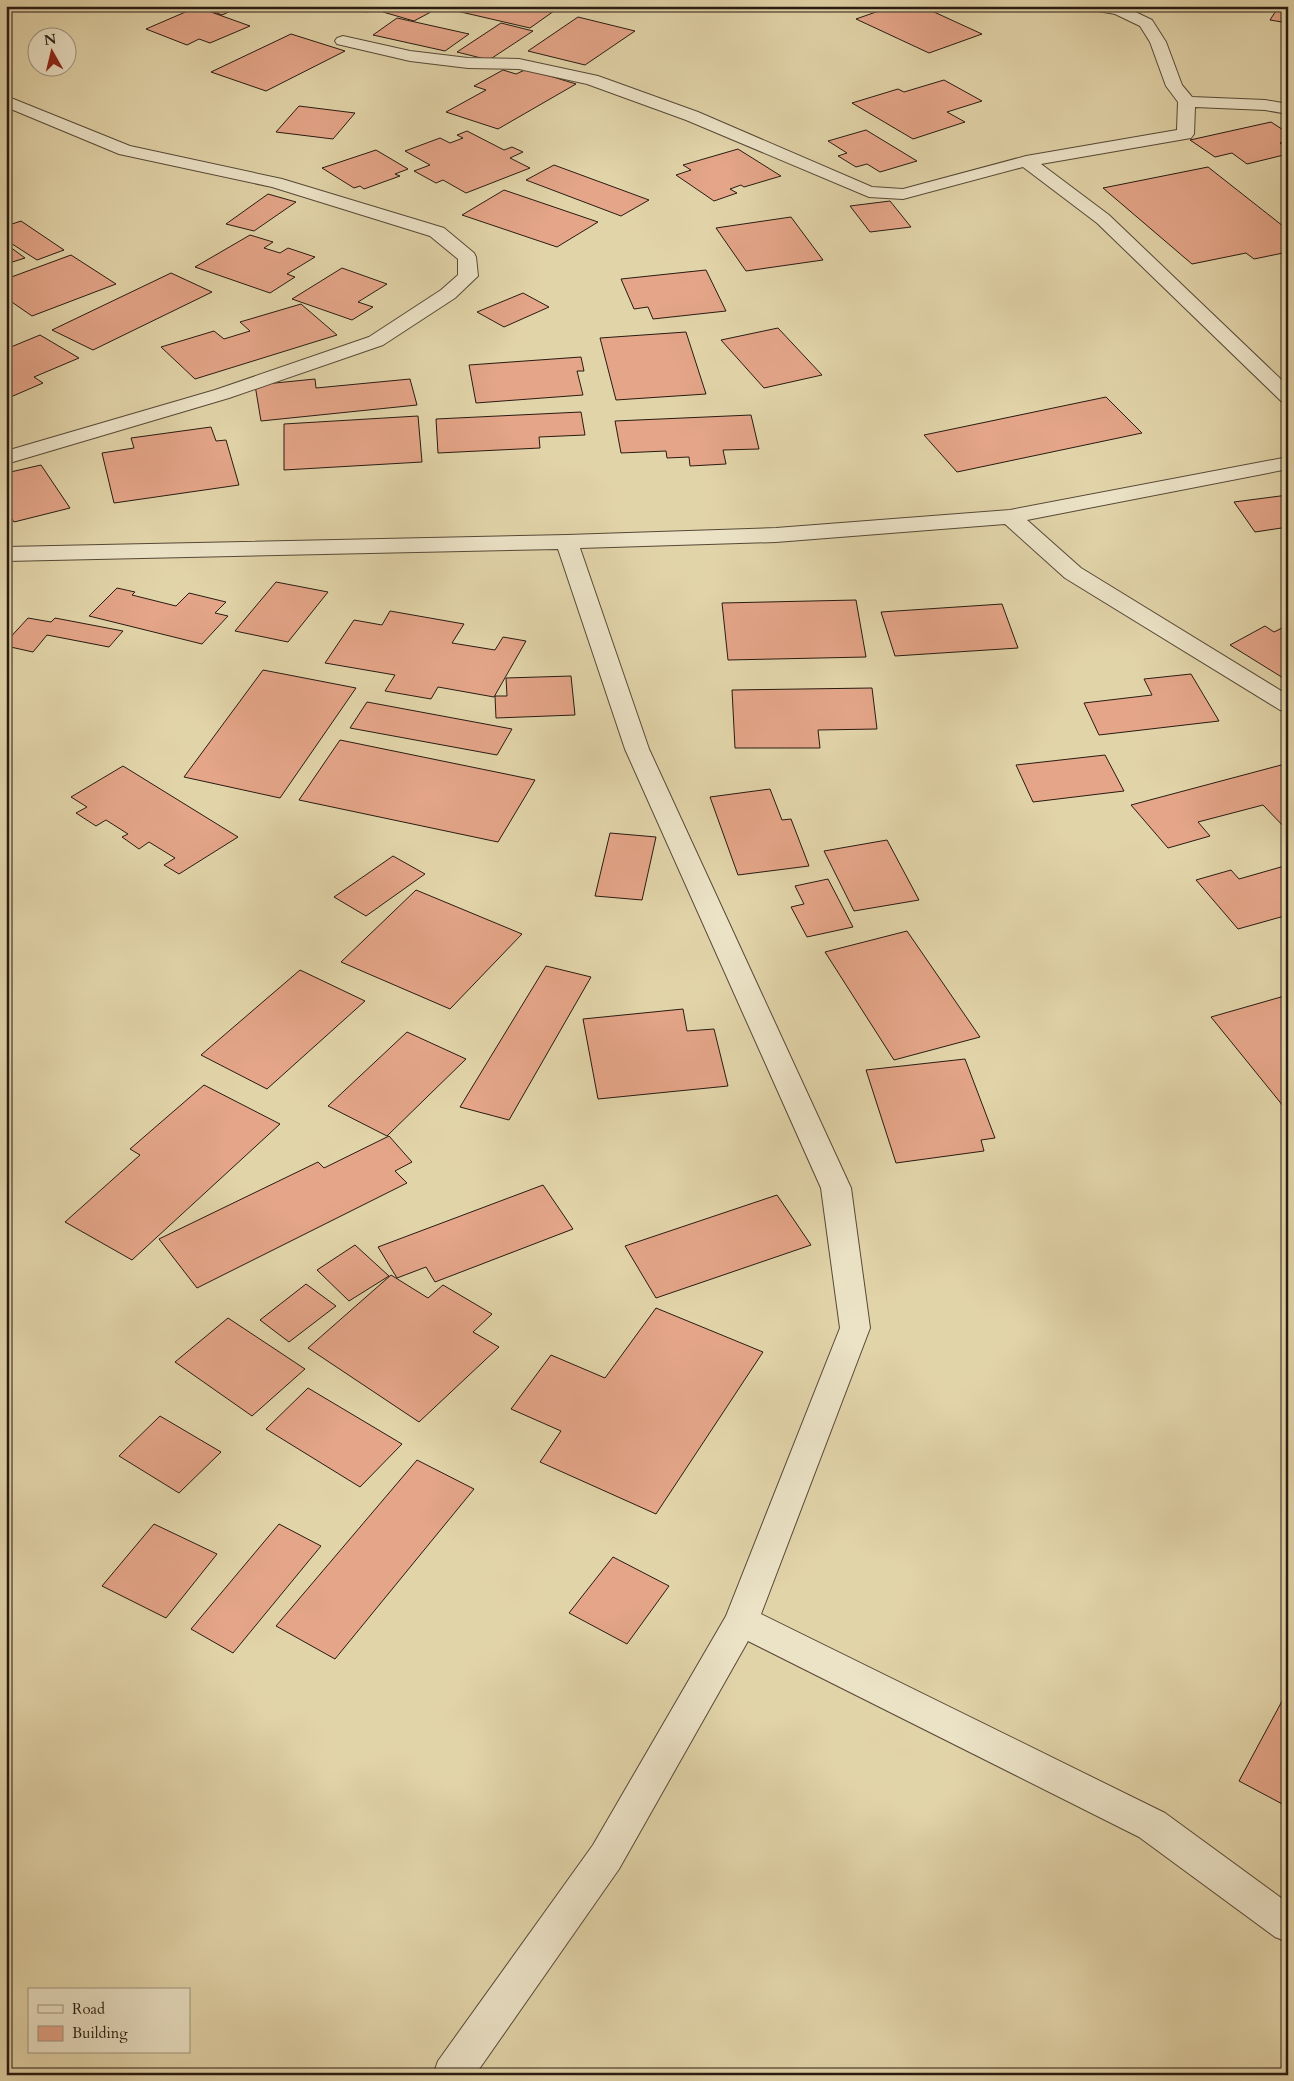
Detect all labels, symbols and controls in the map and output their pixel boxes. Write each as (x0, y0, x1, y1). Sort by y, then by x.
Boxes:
north arrow (28, 28, 78, 78)
text: N (43, 29, 58, 50)
legend (28, 1988, 190, 2054)
text: Road (72, 1999, 105, 2019)
text: Building (72, 2023, 128, 2043)

